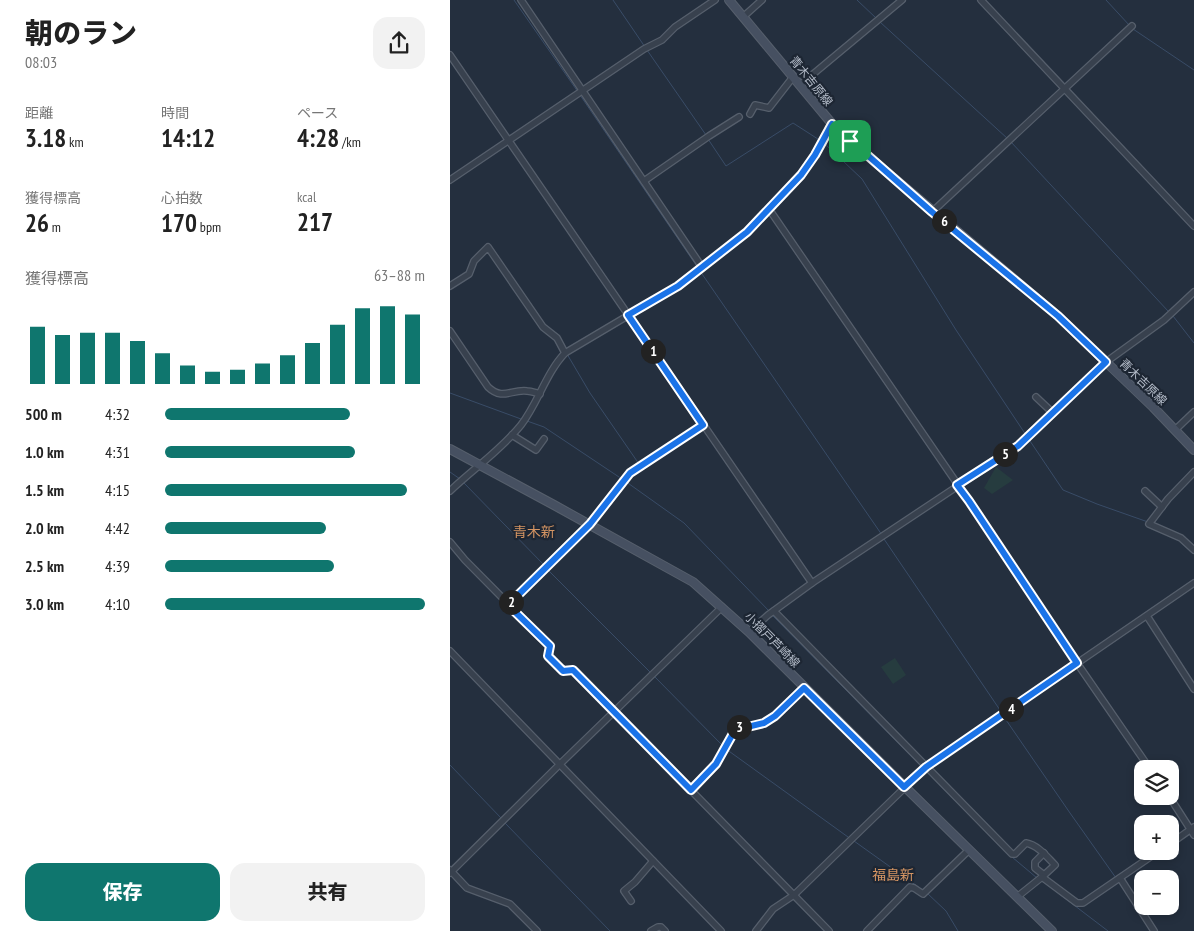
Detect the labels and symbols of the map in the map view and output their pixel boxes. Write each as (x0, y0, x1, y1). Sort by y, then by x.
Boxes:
street label: 青木吉原線 (787, 53, 836, 109)
pin (829, 120, 871, 162)
pin: 6 (932, 208, 956, 234)
pin: 1 (640, 338, 666, 364)
street label: 青木吉原線 (1117, 355, 1170, 408)
pin: 5 (992, 442, 1018, 466)
district label: 青木新 (513, 523, 555, 541)
pin: 2 (498, 590, 524, 614)
street label: 小摺戸芦崎線 (742, 609, 803, 670)
pin: 4 (998, 696, 1024, 722)
pin: 3 (726, 714, 752, 740)
district label: 福島新 (872, 866, 914, 884)

